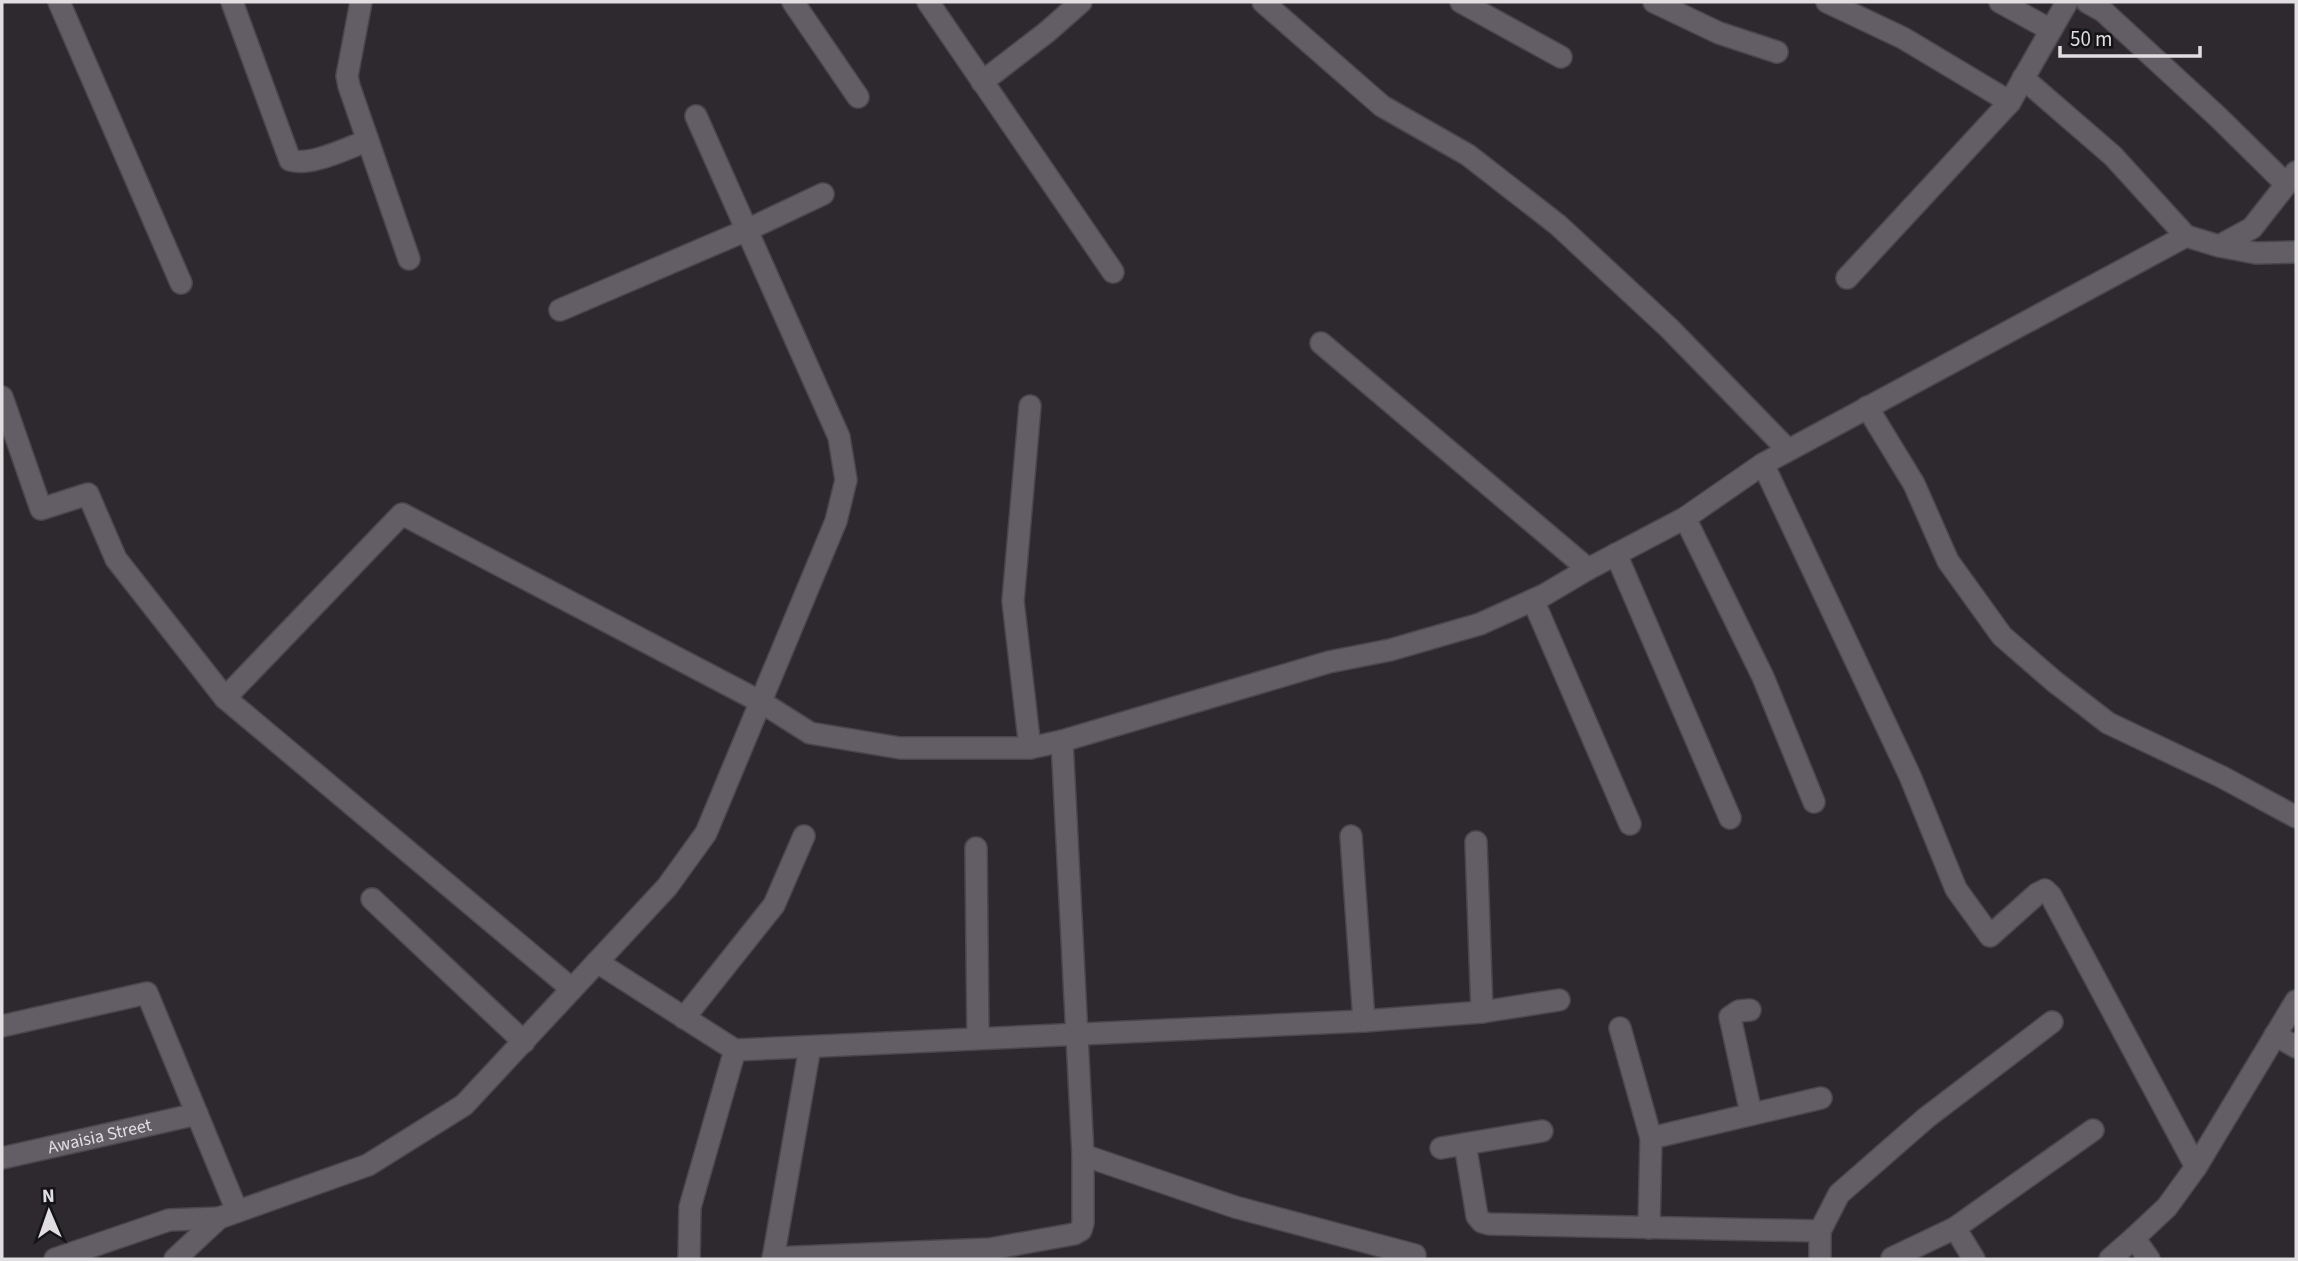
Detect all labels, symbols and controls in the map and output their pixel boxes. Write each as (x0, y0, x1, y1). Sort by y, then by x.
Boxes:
scale bar (2060, 14, 2200, 58)
text: 50 m (2070, 24, 2112, 54)
street label: Awaisia Street (45, 1112, 154, 1160)
north arrow (14, 1177, 84, 1247)
text: N (42, 1183, 55, 1210)

